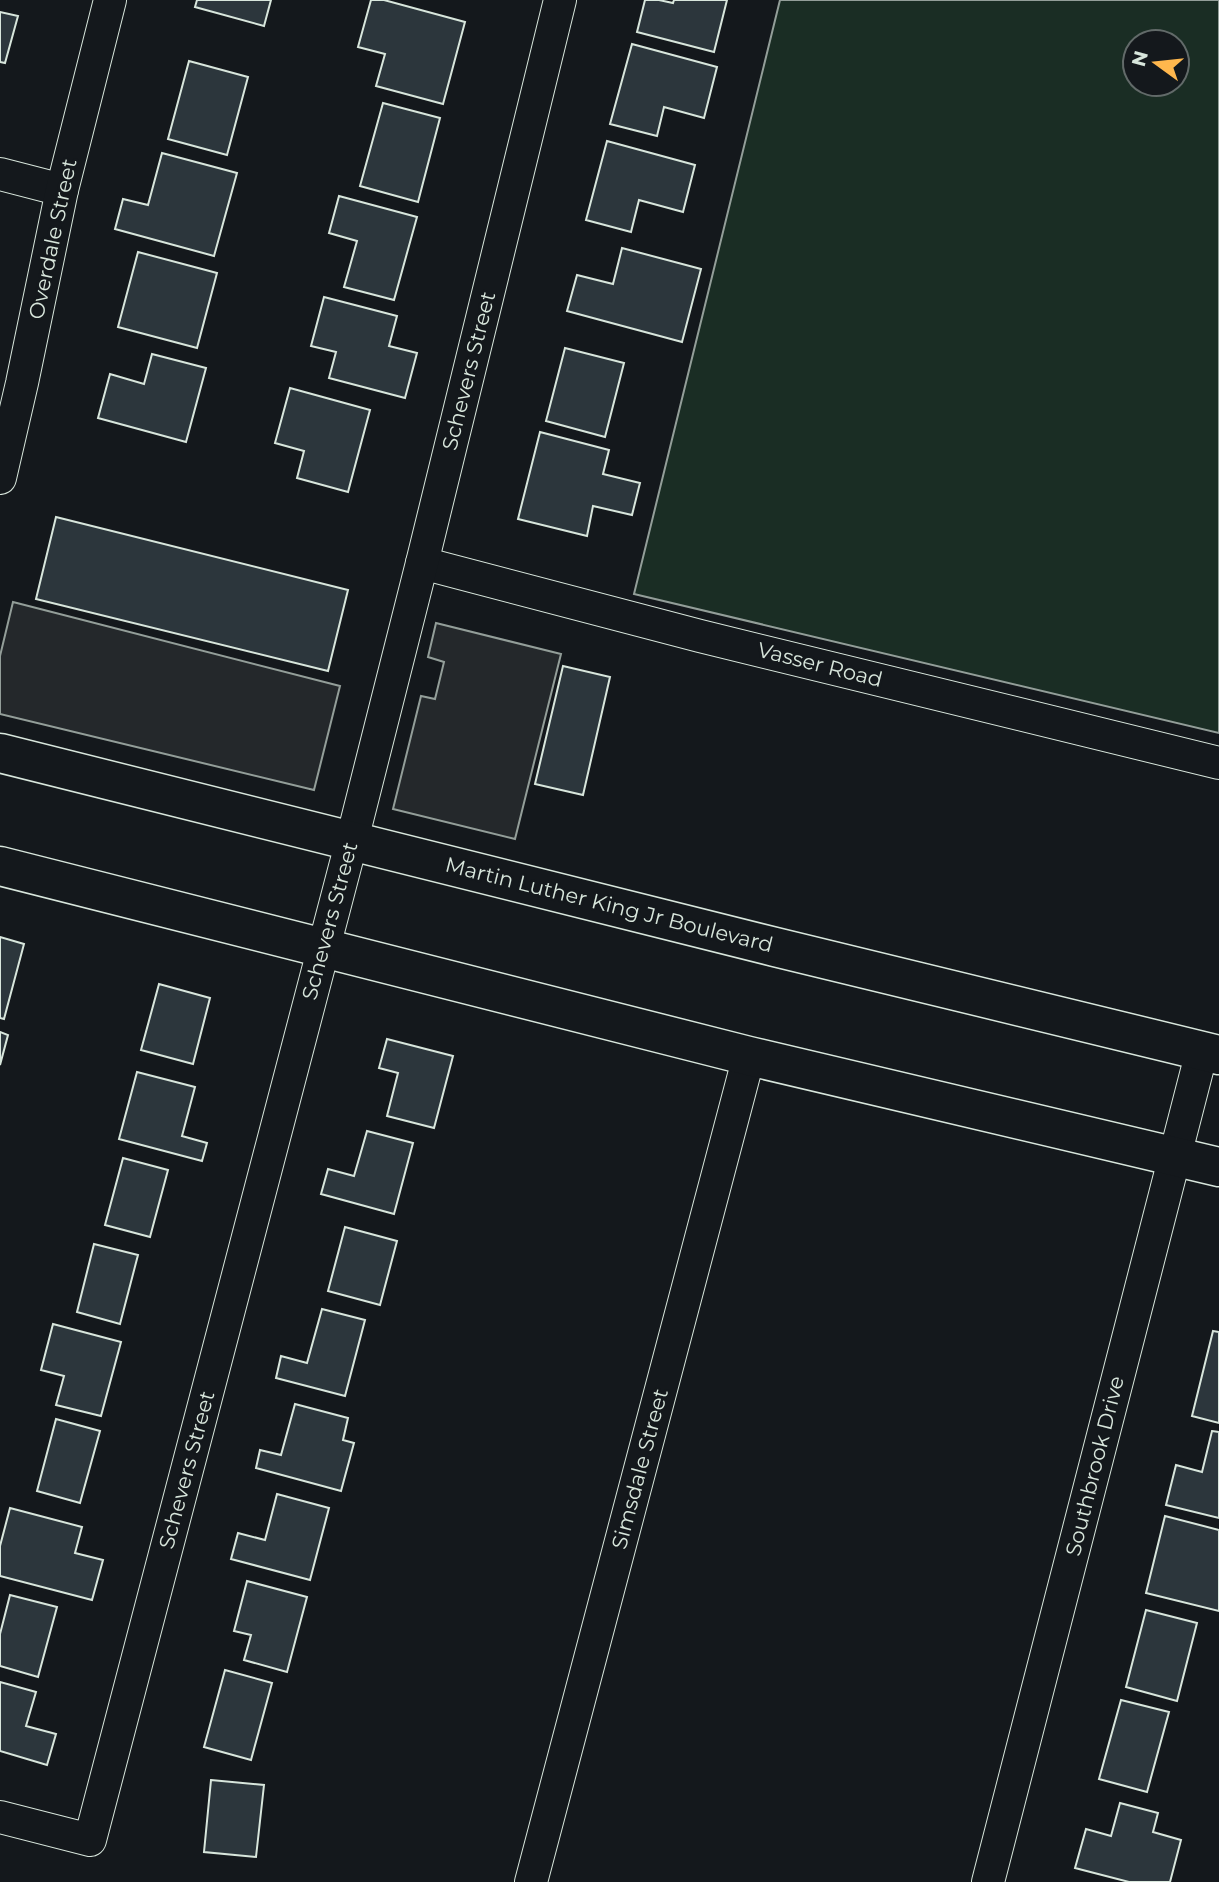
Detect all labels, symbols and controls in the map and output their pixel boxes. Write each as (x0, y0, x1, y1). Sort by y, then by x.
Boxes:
north arrow (1121, 28, 1191, 98)
text: N (1127, 48, 1153, 69)
street label: Overdale Street (23, 156, 82, 321)
street label: Schevers Street (437, 289, 500, 453)
street label: Vasser Road (755, 637, 885, 692)
street label: Schevers Street (296, 839, 363, 1003)
street label: Martin Luther King Jr Boulevard (443, 852, 776, 957)
street label: Southbrook Drive (1060, 1373, 1129, 1559)
street label: Simsdale Street (606, 1386, 673, 1552)
street label: Schevers Street (153, 1388, 220, 1552)

